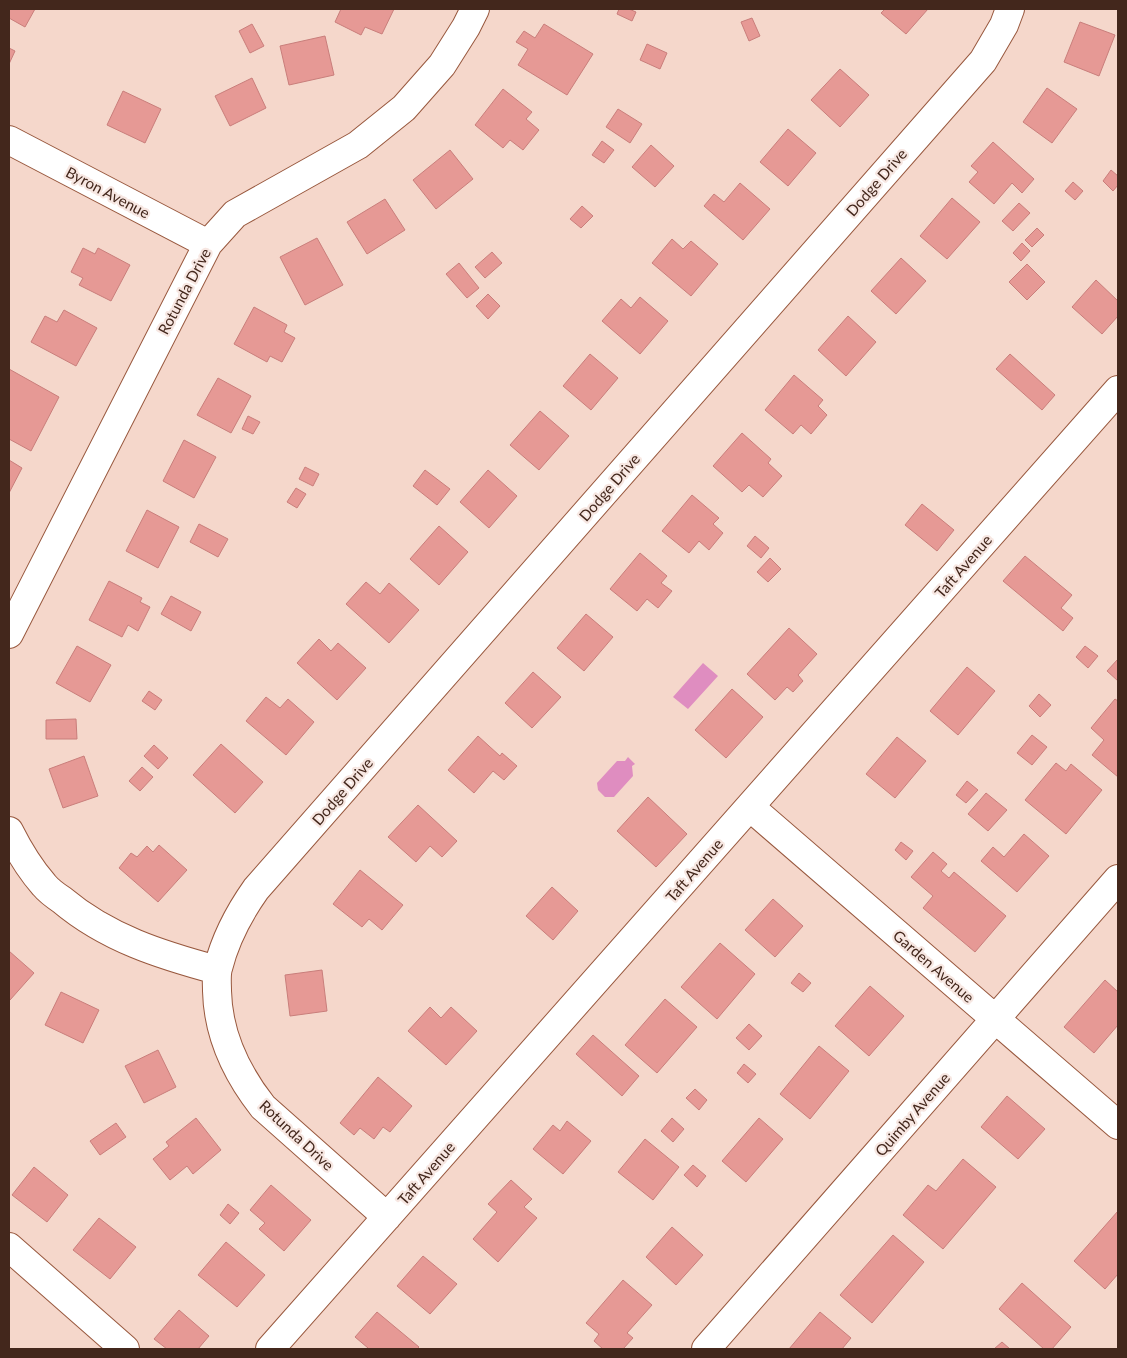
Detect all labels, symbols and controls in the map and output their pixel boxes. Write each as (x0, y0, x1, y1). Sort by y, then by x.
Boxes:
street label: Dodge Drive (842, 145, 910, 219)
street label: Byron Avenue (63, 162, 153, 222)
street label: Rotunda Drive (154, 245, 214, 337)
street label: Dodge Drive (575, 450, 643, 524)
street label: Taft Avenue (931, 531, 995, 601)
street label: Dodge Drive (308, 754, 376, 828)
street label: Taft Avenue (662, 835, 726, 905)
street label: Garden Avenue (890, 926, 978, 1006)
street label: Quimby Avenue (871, 1069, 953, 1159)
street label: Rotunda Drive (256, 1096, 338, 1174)
street label: Taft Avenue (394, 1138, 458, 1208)

